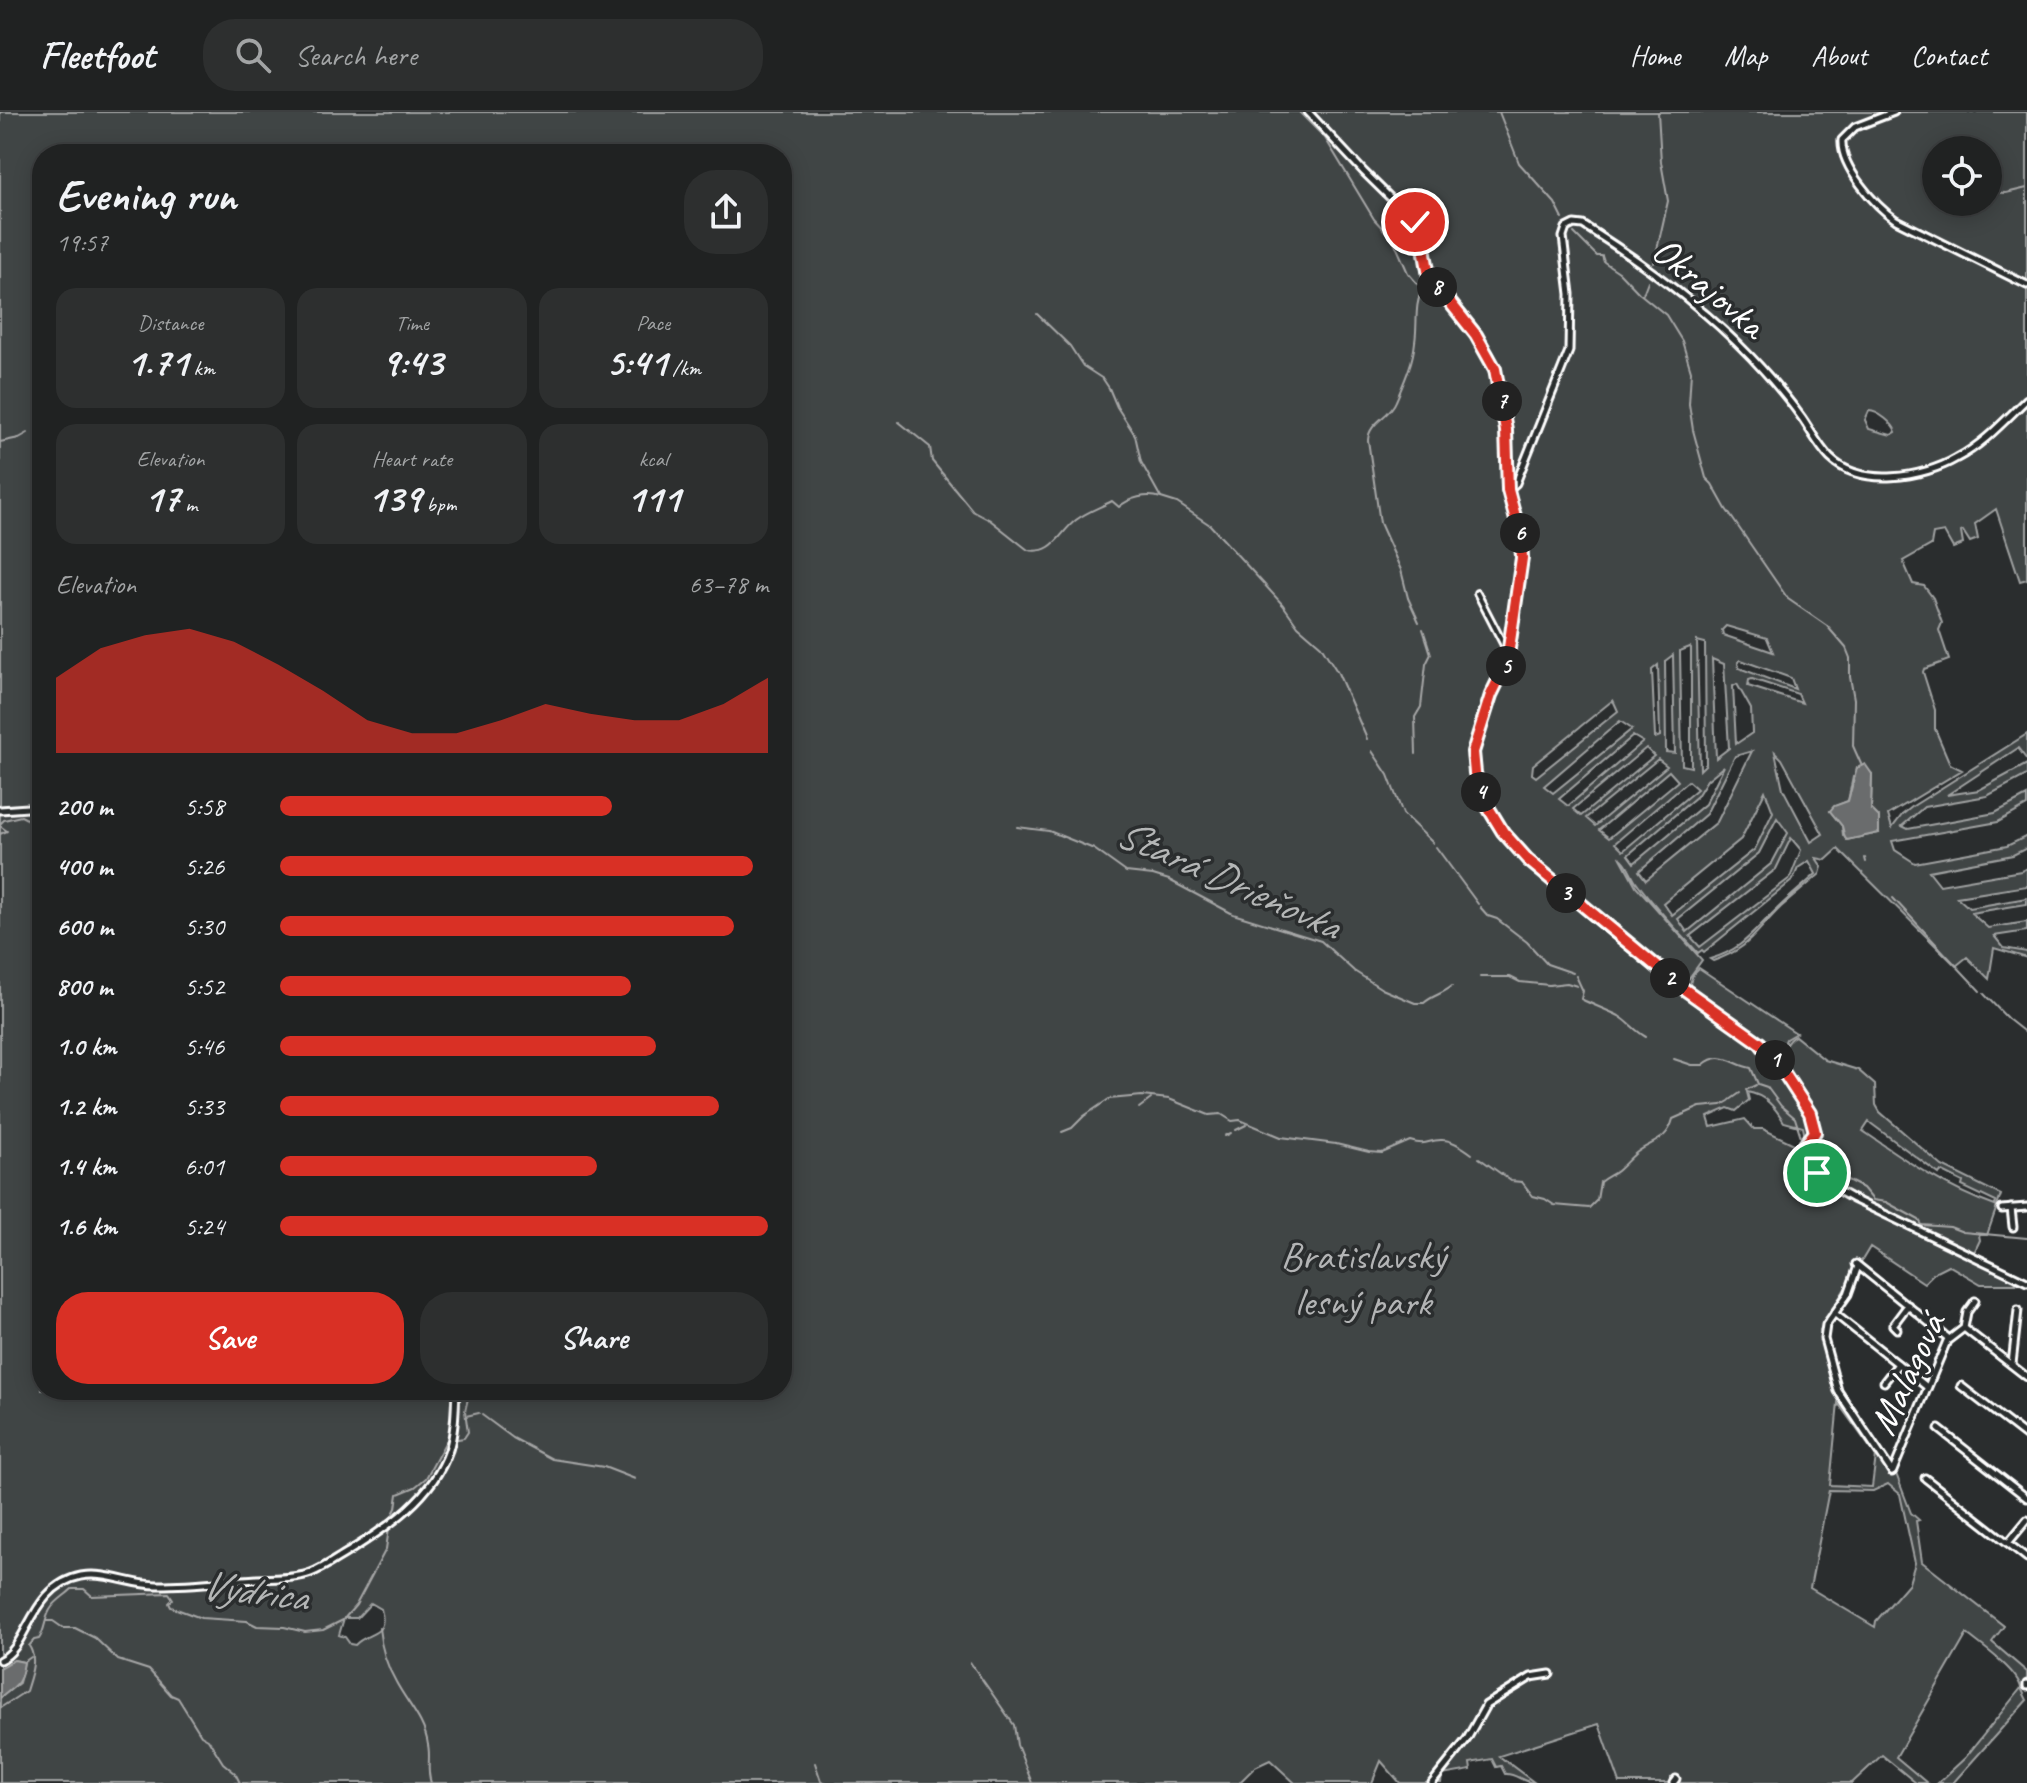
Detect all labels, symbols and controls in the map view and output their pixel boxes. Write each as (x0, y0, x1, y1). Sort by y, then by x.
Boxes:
search box (203, 19, 763, 91)
text: Fleetfoot (40, 32, 155, 79)
icon: search (231, 33, 275, 77)
text: Search here (295, 36, 417, 74)
text: Home (1630, 38, 1680, 73)
text: Map (1724, 38, 1767, 73)
text: About (1811, 38, 1867, 73)
text: Contact (1911, 38, 1987, 73)
map controls (1922, 136, 2002, 216)
button: locate (1922, 136, 2002, 216)
text: Evening run (56, 168, 236, 223)
button: share (684, 170, 768, 254)
pin (1381, 188, 1449, 256)
icon: check (1393, 200, 1437, 244)
street label: Okrajovka (1642, 225, 1779, 351)
text: 19:57 (56, 226, 108, 259)
pin: 8 (1417, 267, 1457, 307)
text: 8 (1432, 273, 1442, 301)
text: Distance (138, 309, 203, 337)
text: Time (395, 309, 429, 337)
text: Pace (636, 309, 670, 337)
text: 1.71 (126, 337, 188, 387)
text: 9:43 (381, 337, 443, 387)
text: 5:41 (606, 337, 667, 387)
text: km (188, 354, 215, 382)
text: /km (667, 354, 701, 382)
pin: 7 (1482, 381, 1522, 421)
text: 7 (1497, 387, 1507, 415)
text: Elevation (137, 445, 205, 473)
text: Heart rate (372, 445, 452, 473)
text: kcal (639, 445, 668, 473)
text: 17 (144, 473, 180, 523)
text: 139 (367, 473, 421, 523)
text: 111 (626, 473, 680, 523)
text: m (180, 490, 197, 518)
text: bpm (421, 490, 457, 518)
pin: 6 (1500, 513, 1540, 553)
text: 6 (1515, 519, 1525, 547)
text: Elevation (56, 568, 136, 601)
text: 63–78 m (689, 568, 768, 601)
pin: 5 (1486, 646, 1526, 686)
text: 5 (1501, 652, 1511, 680)
pin: 4 (1461, 772, 1501, 812)
text: 4 (1476, 778, 1486, 806)
text: 200 m (56, 790, 112, 823)
text: 5:58 (184, 790, 224, 823)
water label: Stará Drieňovka (1108, 806, 1352, 953)
text: 400 m (56, 850, 112, 883)
text: 5:26 (184, 850, 224, 883)
pin: 3 (1546, 873, 1586, 913)
text: 3 (1561, 879, 1571, 907)
text: 600 m (56, 910, 113, 943)
text: 5:30 (184, 910, 224, 943)
pin: 2 (1650, 958, 1690, 998)
text: 2 (1665, 964, 1675, 992)
text: 800 m (56, 970, 112, 1003)
text: 5:52 (184, 970, 224, 1003)
text: 1.0 km (56, 1030, 116, 1063)
text: 5:46 (184, 1030, 224, 1063)
pin: 1 (1755, 1040, 1795, 1080)
text: 1 (1770, 1046, 1780, 1074)
text: 1.2 km (56, 1090, 116, 1123)
text: 5:33 (184, 1090, 224, 1123)
pin (1783, 1139, 1851, 1207)
text: 1.4 km (56, 1150, 116, 1183)
text: 6:01 (184, 1150, 224, 1183)
icon: arrive (1795, 1151, 1839, 1195)
text: 1.6 km (56, 1210, 117, 1243)
text: 5:24 (184, 1210, 224, 1243)
park label: Bratislavský lesný park (1280, 1231, 1450, 1327)
button: Save (56, 1292, 404, 1384)
button: Share (420, 1292, 768, 1384)
street label: Malagová (1857, 1302, 1958, 1443)
water label: Vydrica (198, 1558, 314, 1624)

